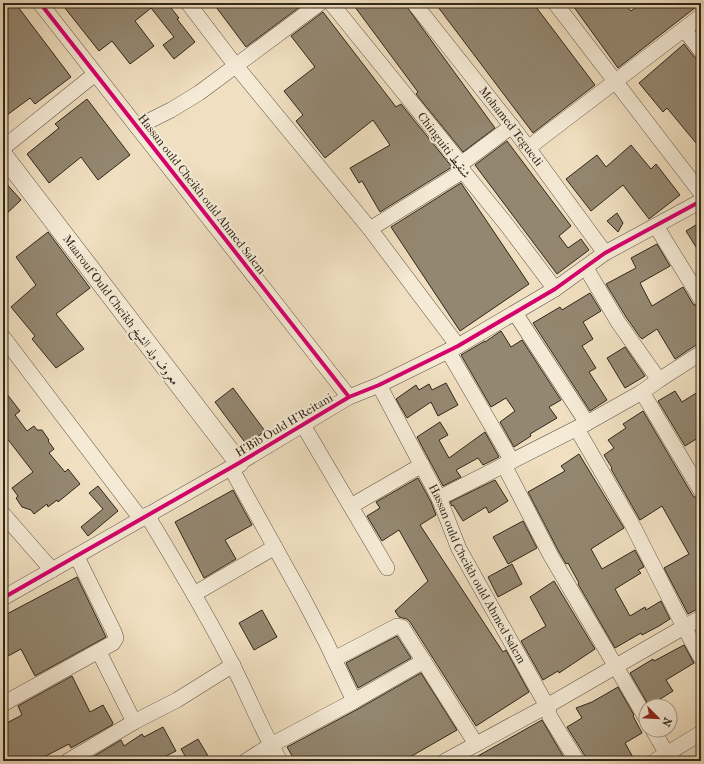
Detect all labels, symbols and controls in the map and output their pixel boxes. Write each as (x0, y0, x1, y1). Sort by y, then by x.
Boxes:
street label: Mohamed Teguedi (476, 84, 546, 169)
street label: Chinguiti شنقيط (415, 109, 473, 181)
street label: Hassan ould Cheikh ould Ahmed Salem (135, 111, 269, 277)
street label: Maarouf Ould Cheikh معروف ولد الشيخ (57, 232, 182, 390)
street label: H'Bib Ould H'Reitani (233, 390, 336, 460)
street label: Hassan ould Cheikh ould Ahmed Salem (426, 482, 529, 666)
north arrow (638, 698, 678, 738)
text: N (659, 715, 674, 729)

